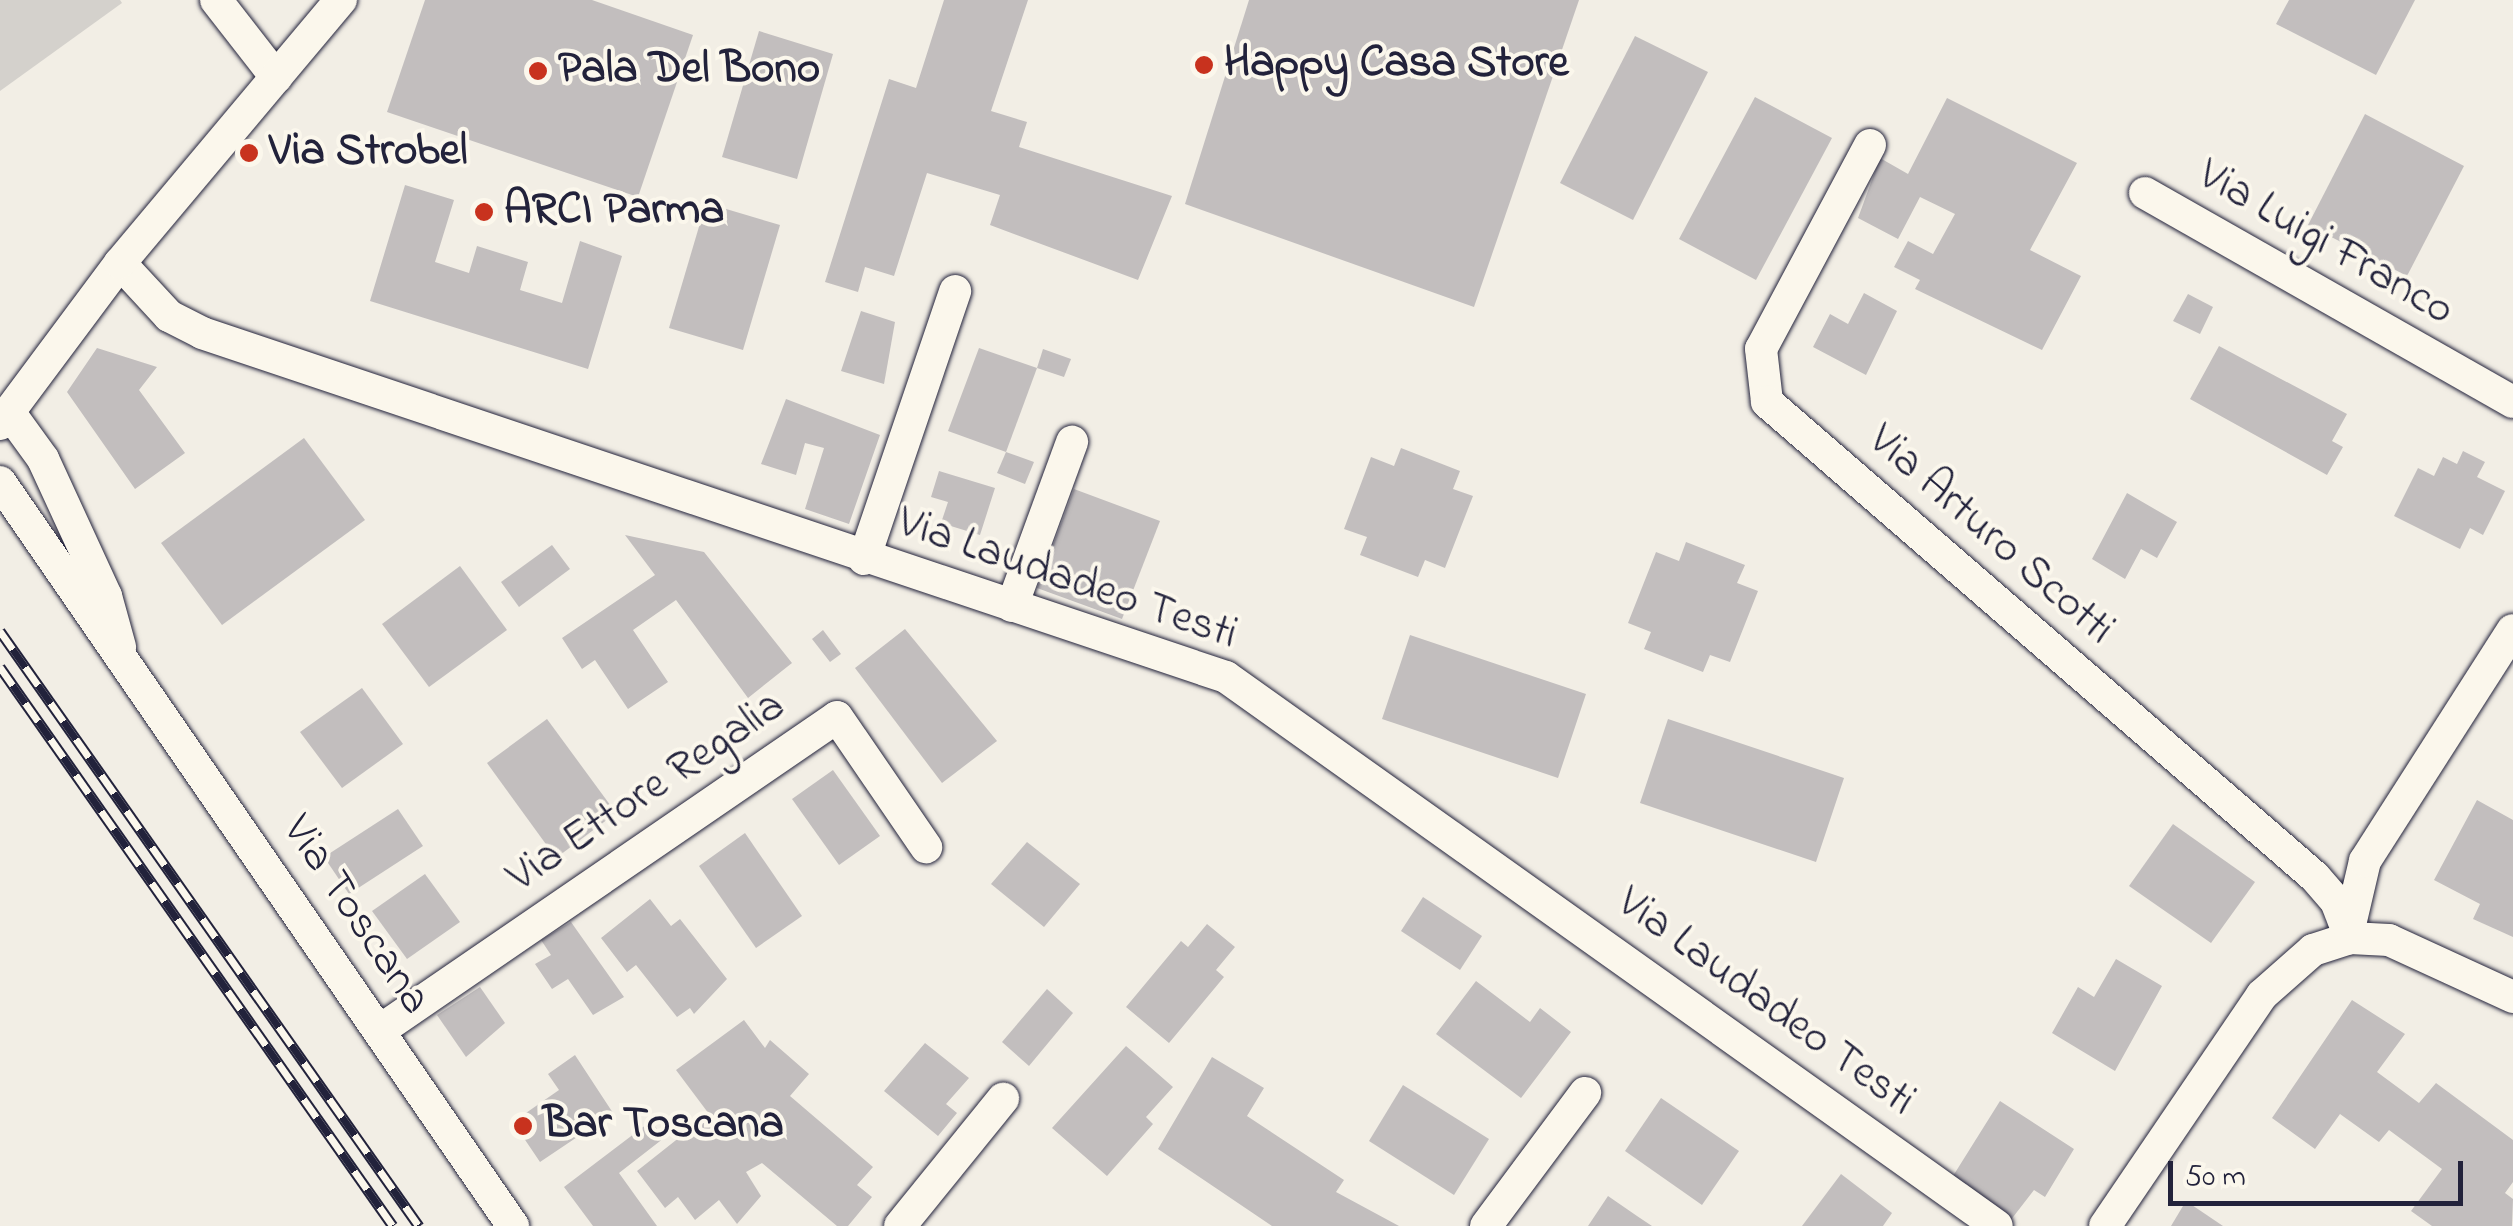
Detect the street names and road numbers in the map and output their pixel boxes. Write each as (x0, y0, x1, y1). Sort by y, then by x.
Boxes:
street label: Via Luigi Franco (2187, 149, 2463, 339)
street label: Via Arturo Scotti (1856, 414, 2124, 658)
street label: Via Laudadeo Testi (890, 497, 1244, 663)
street label: Via Ettore Regalia (498, 680, 796, 906)
street label: Via Toscana (269, 806, 441, 1026)
street label: Via Laudadeo Testi (1605, 877, 1925, 1129)

